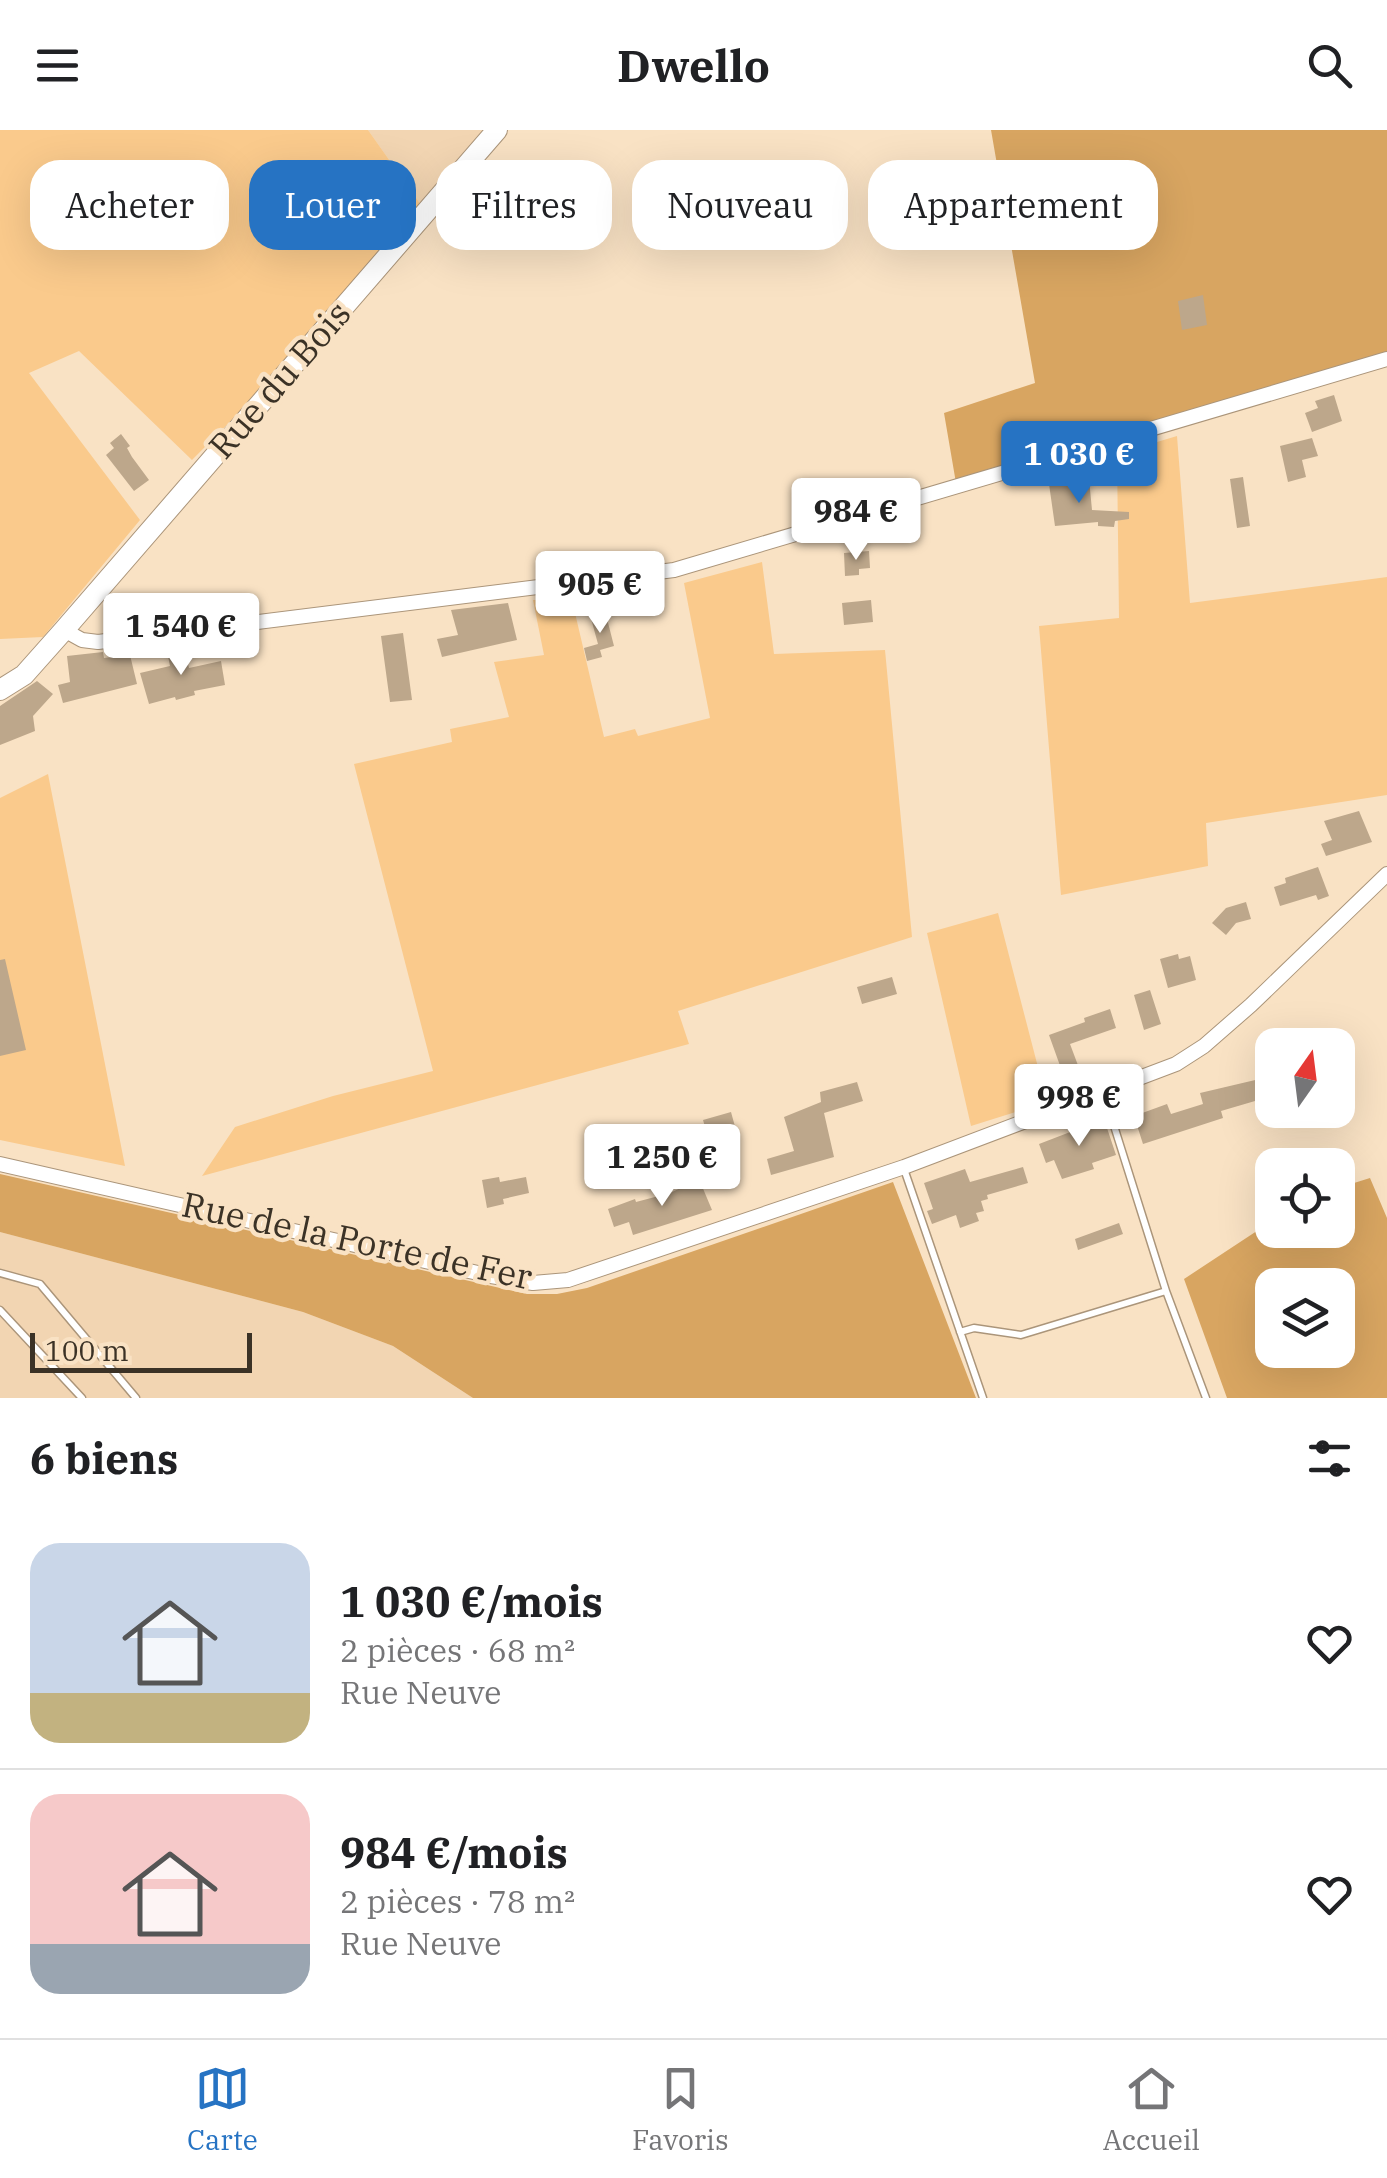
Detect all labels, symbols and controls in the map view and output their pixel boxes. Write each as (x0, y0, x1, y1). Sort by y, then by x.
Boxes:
text: Dwello (617, 36, 770, 94)
icon: menu (30, 38, 85, 93)
icon: search (1302, 38, 1357, 93)
chip: Acheter (30, 160, 229, 250)
chip: Louer (249, 160, 416, 250)
chip: Filtres (436, 160, 612, 250)
chip: Nouveau (632, 160, 848, 250)
chip: Appartement (868, 160, 1158, 250)
street label: Rue du Bois (198, 291, 360, 468)
pin: 1 030 € (987, 421, 1171, 506)
text: 1 030 € (1023, 432, 1135, 474)
pin: 984 € (786, 478, 926, 563)
text: 984 € (814, 489, 898, 531)
pin: 905 € (530, 551, 670, 636)
text: 905 € (558, 562, 642, 604)
pin: 1 540 € (89, 593, 273, 678)
text: 1 540 € (125, 604, 237, 646)
north arrow (1255, 1028, 1355, 1128)
map controls (1255, 1028, 1355, 1368)
pin: 998 € (1009, 1064, 1149, 1149)
text: 998 € (1037, 1075, 1121, 1117)
pin: 1 250 € (570, 1124, 754, 1209)
text: 1 250 € (606, 1135, 718, 1177)
button: locate (1255, 1148, 1355, 1248)
street label: Rue de la Porte de Fer (178, 1180, 537, 1300)
button: layers (1255, 1268, 1355, 1368)
scale bar (30, 1328, 252, 1372)
text: 100 m (45, 1332, 129, 1369)
text: 6 biens (30, 1431, 178, 1486)
icon: filters (1302, 1431, 1357, 1486)
text: 1 030 €/mois (340, 1574, 603, 1629)
icon: home (110, 1583, 230, 1703)
icon: heart (1302, 1616, 1357, 1671)
text: 2 pièces · 68 m² (340, 1629, 575, 1671)
text: Rue Neuve (340, 1671, 501, 1713)
text: 984 €/mois (340, 1825, 568, 1880)
icon: home (110, 1834, 230, 1954)
icon: heart (1302, 1867, 1357, 1922)
text: 2 pièces · 78 m² (340, 1880, 575, 1922)
text: Rue Neuve (340, 1922, 501, 1964)
tab: Carte (187, 2061, 258, 2158)
tab: Favoris (632, 2061, 729, 2158)
tab: Accueil (1103, 2061, 1200, 2158)

